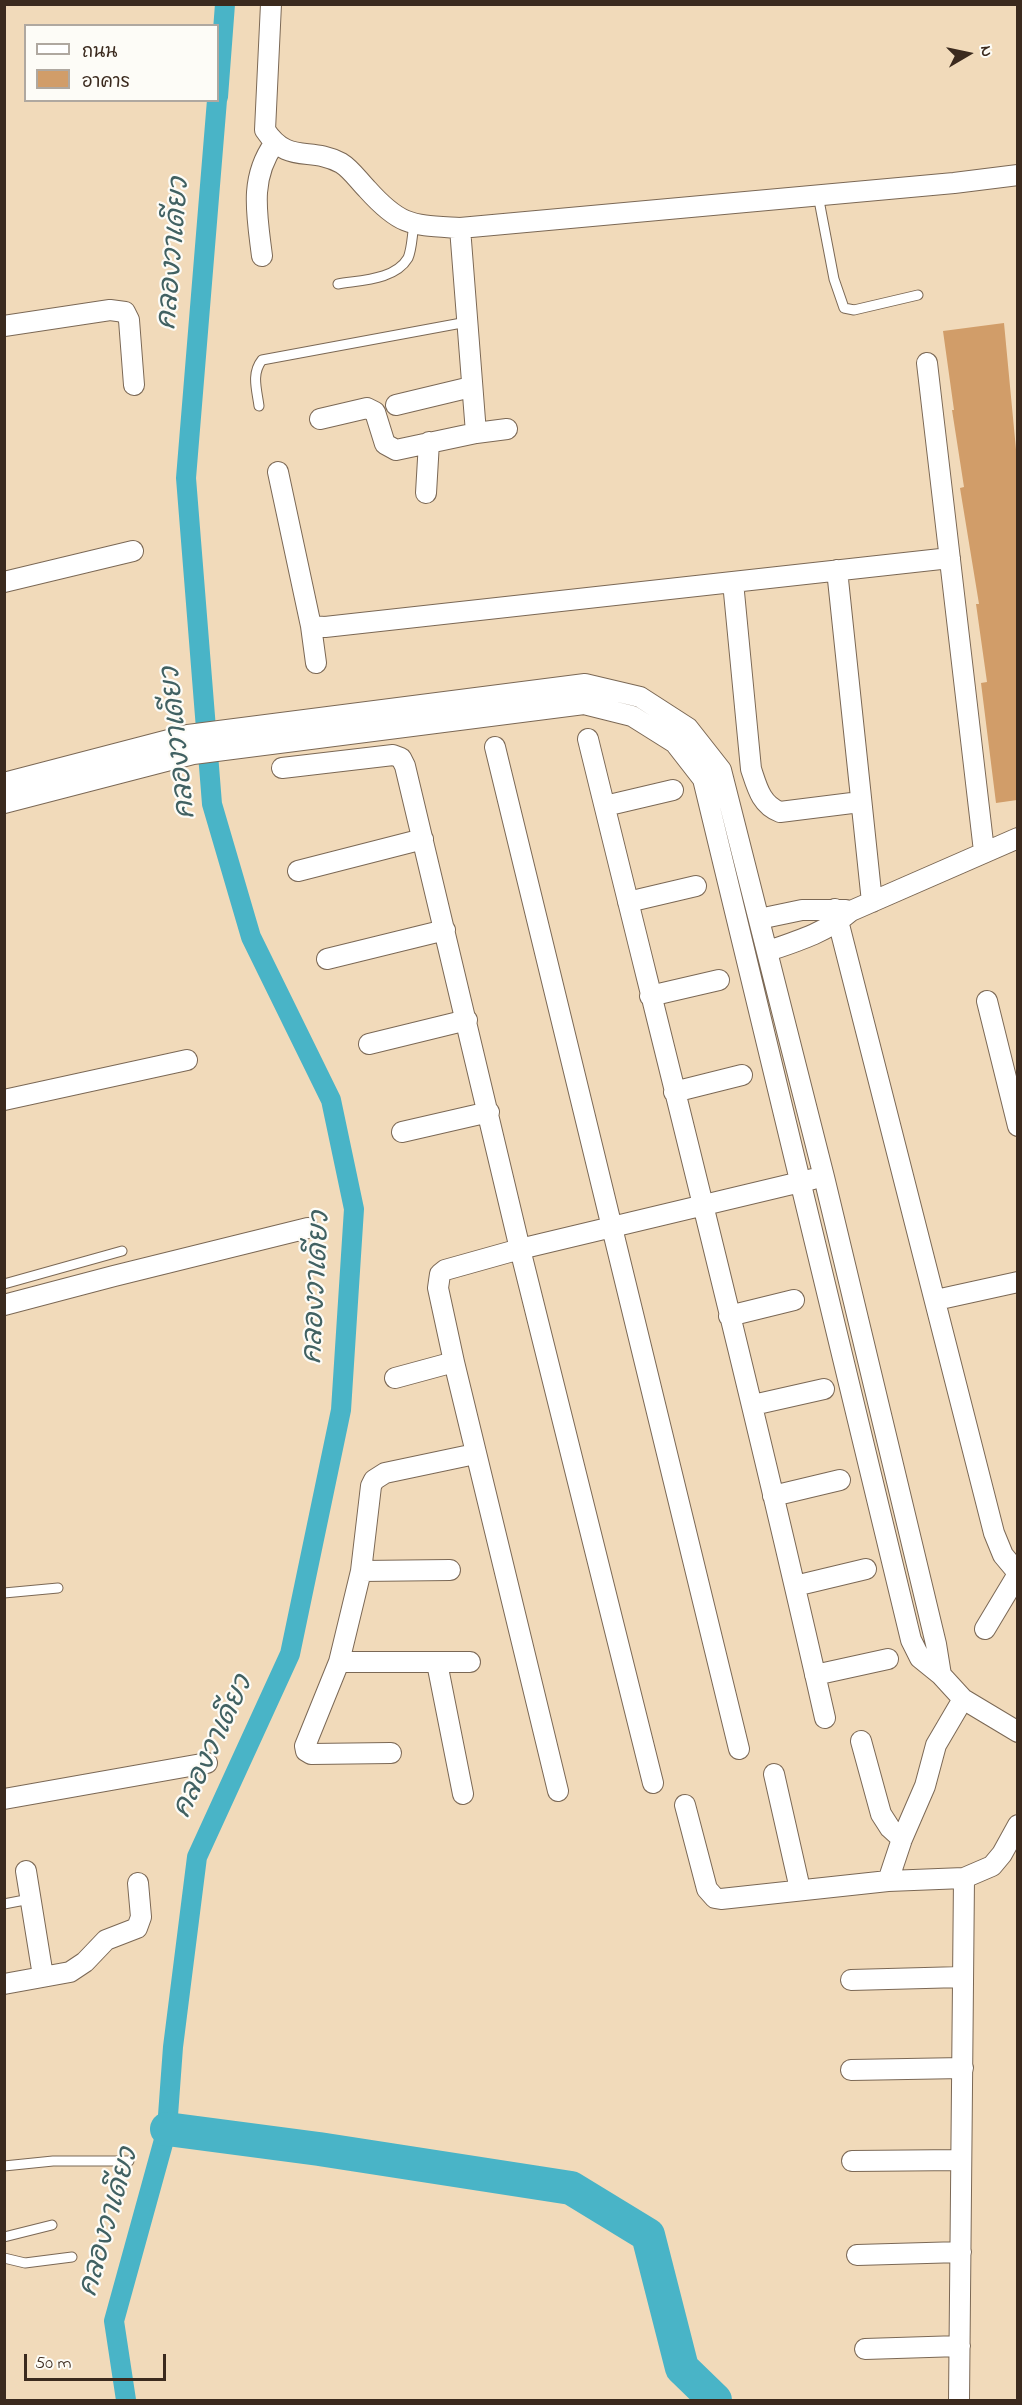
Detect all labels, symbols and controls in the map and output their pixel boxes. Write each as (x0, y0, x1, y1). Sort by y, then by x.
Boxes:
legend (24, 24, 219, 102)
north arrow (938, 24, 998, 84)
text: ถนน (82, 40, 117, 66)
text: N (973, 44, 998, 58)
text: อาคาร (82, 70, 130, 96)
water label: คลองวาเดียว (153, 177, 199, 331)
water label: คลองวาเดียว (156, 665, 206, 821)
water label: คลองวาเดียว (298, 1211, 340, 1365)
water label: คลองวาเดียว (168, 1672, 262, 1824)
water label: คลองวาเดียว (74, 2145, 148, 2301)
scale bar (27, 2342, 170, 2380)
text: 50 m (35, 2351, 72, 2377)

